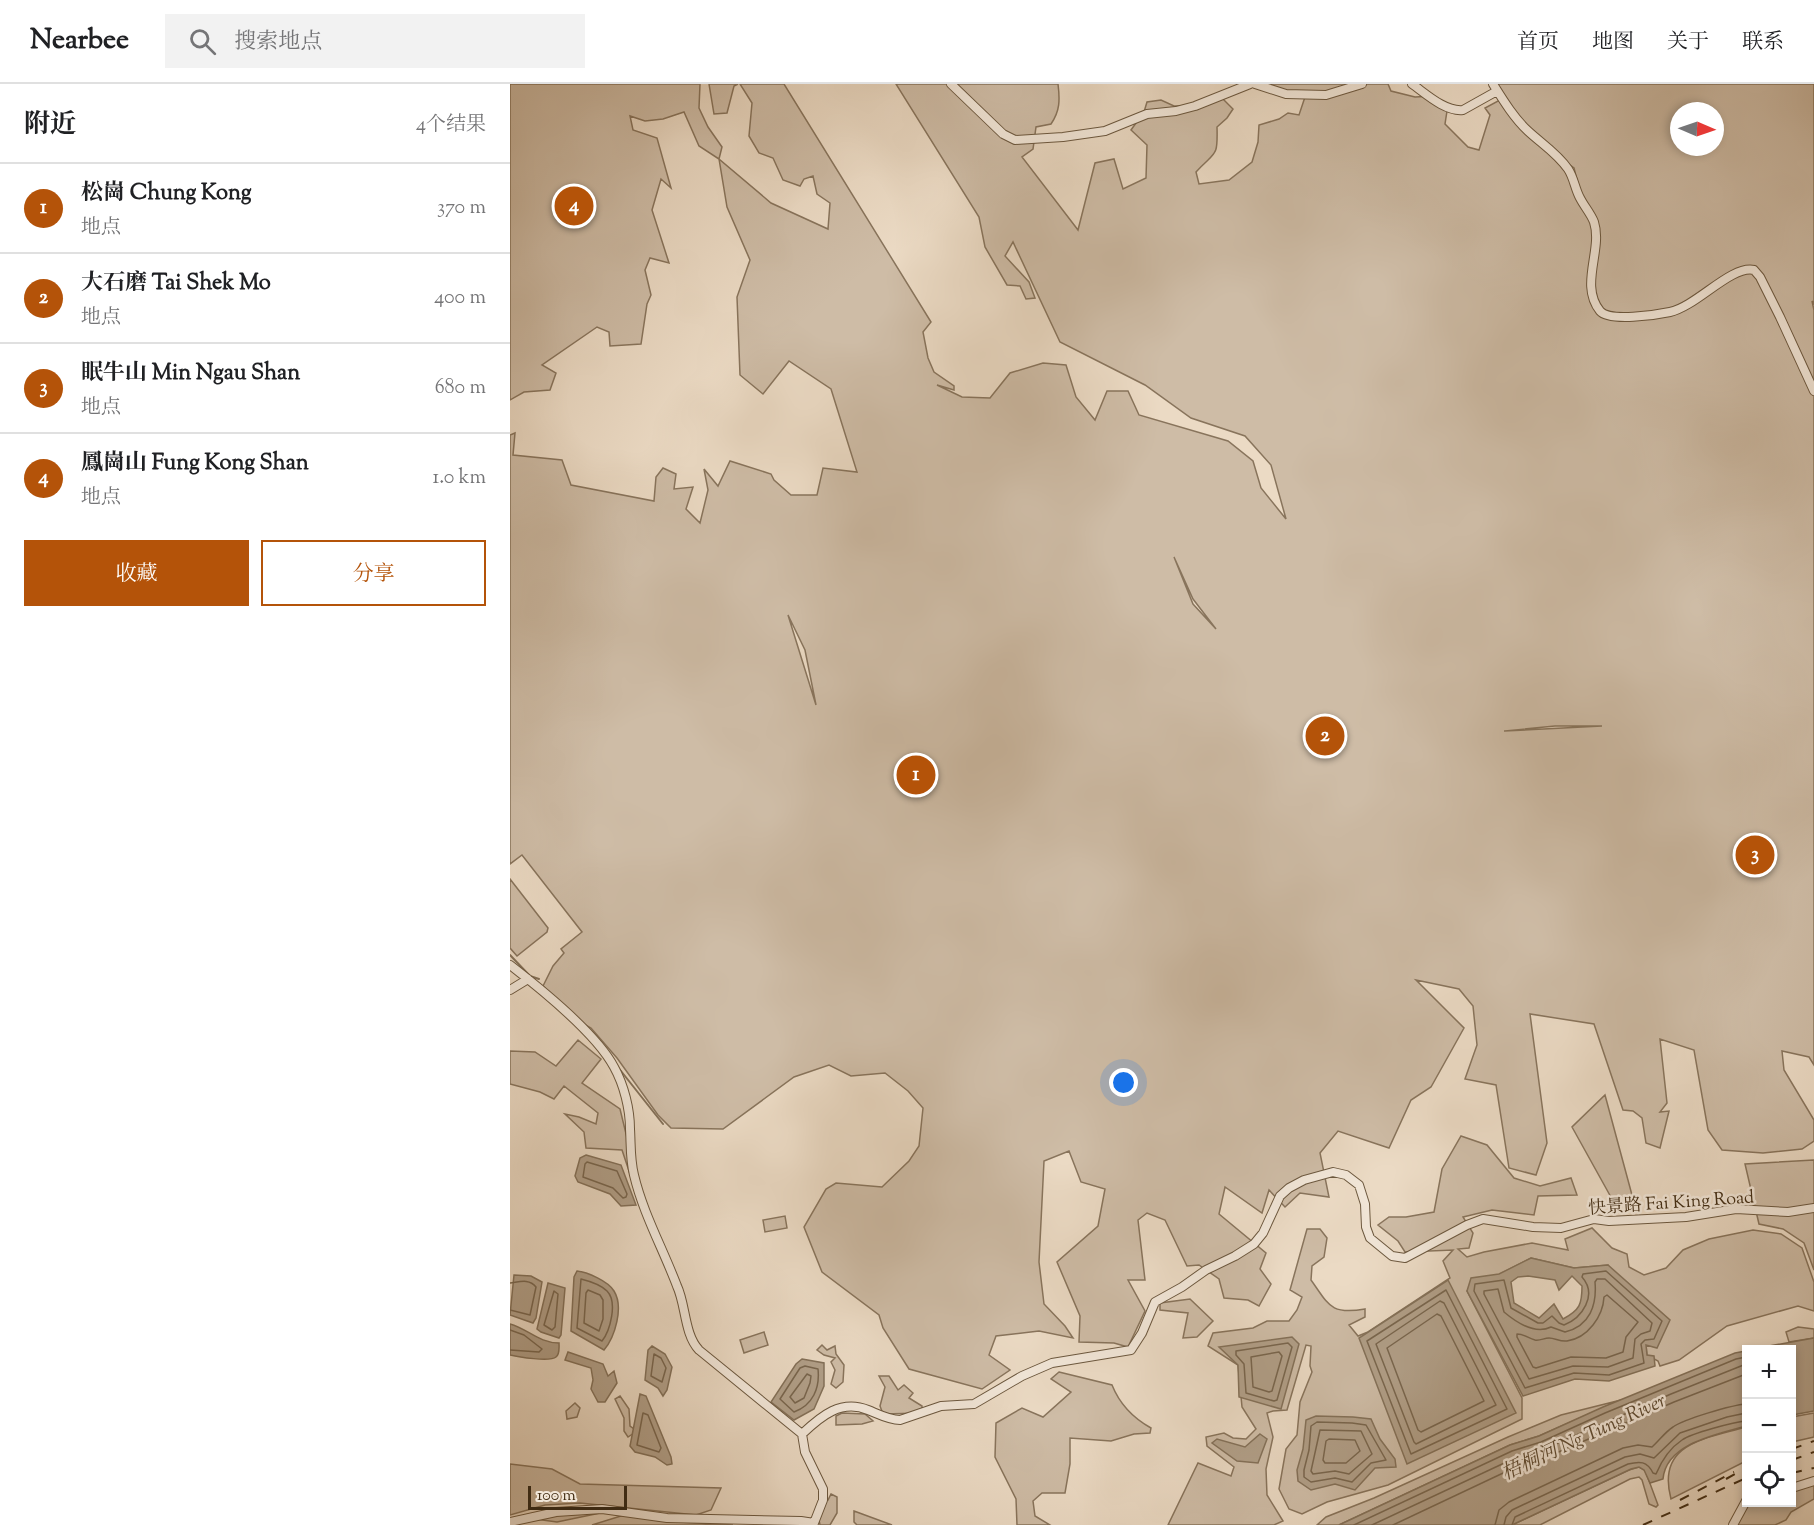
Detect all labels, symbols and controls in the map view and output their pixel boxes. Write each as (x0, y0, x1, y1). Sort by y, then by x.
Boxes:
search box (165, 14, 585, 68)
text: Nearbee (30, 21, 129, 61)
icon: search (186, 25, 219, 58)
text: 搜索地点 (234, 27, 322, 59)
text: 首页 (1517, 28, 1559, 58)
text: 地图 (1592, 28, 1634, 58)
text: 关于 (1667, 28, 1709, 58)
text: 联系 (1742, 28, 1784, 58)
north arrow (1670, 102, 1724, 156)
text: 附近 (24, 107, 76, 144)
text: 4个结果 (416, 111, 486, 140)
text: 松崗 Chung Kong (81, 178, 252, 210)
pin: 4 (554, 184, 594, 228)
text: 1 (40, 194, 47, 223)
text: 370 m (437, 194, 486, 223)
text: 地点 (81, 214, 121, 243)
text: 大石磨 Tai Shek Mo (81, 268, 271, 300)
text: 2 (39, 284, 48, 313)
text: 400 m (434, 284, 486, 313)
text: 地点 (81, 304, 121, 333)
text: 眠牛山 Min Ngau Shan (81, 358, 300, 390)
text: 3 (39, 374, 48, 403)
text: 680 m (435, 374, 486, 403)
text: 地点 (81, 394, 121, 423)
text: 鳳崗山 Fung Kong Shan (81, 448, 309, 480)
text: 4 (38, 464, 49, 493)
text: 1.0 km (432, 464, 486, 493)
text: 地点 (81, 484, 121, 513)
button: 收藏 (24, 540, 249, 606)
button: 分享 (261, 540, 486, 606)
pin: 2 (1306, 714, 1344, 758)
pin: 1 (896, 752, 936, 798)
pin: 3 (1736, 832, 1774, 878)
your location (1109, 1068, 1138, 1097)
street label: 快景路 Fai King Road (1587, 1185, 1755, 1223)
map controls (1742, 1345, 1796, 1507)
button: + (1742, 1345, 1796, 1399)
water label: 梧桐河 Ng Tung River (1497, 1387, 1671, 1489)
button: − (1742, 1399, 1796, 1453)
button: locate (1742, 1453, 1796, 1507)
scale bar (528, 1483, 627, 1510)
text: 100 m (537, 1485, 576, 1508)

